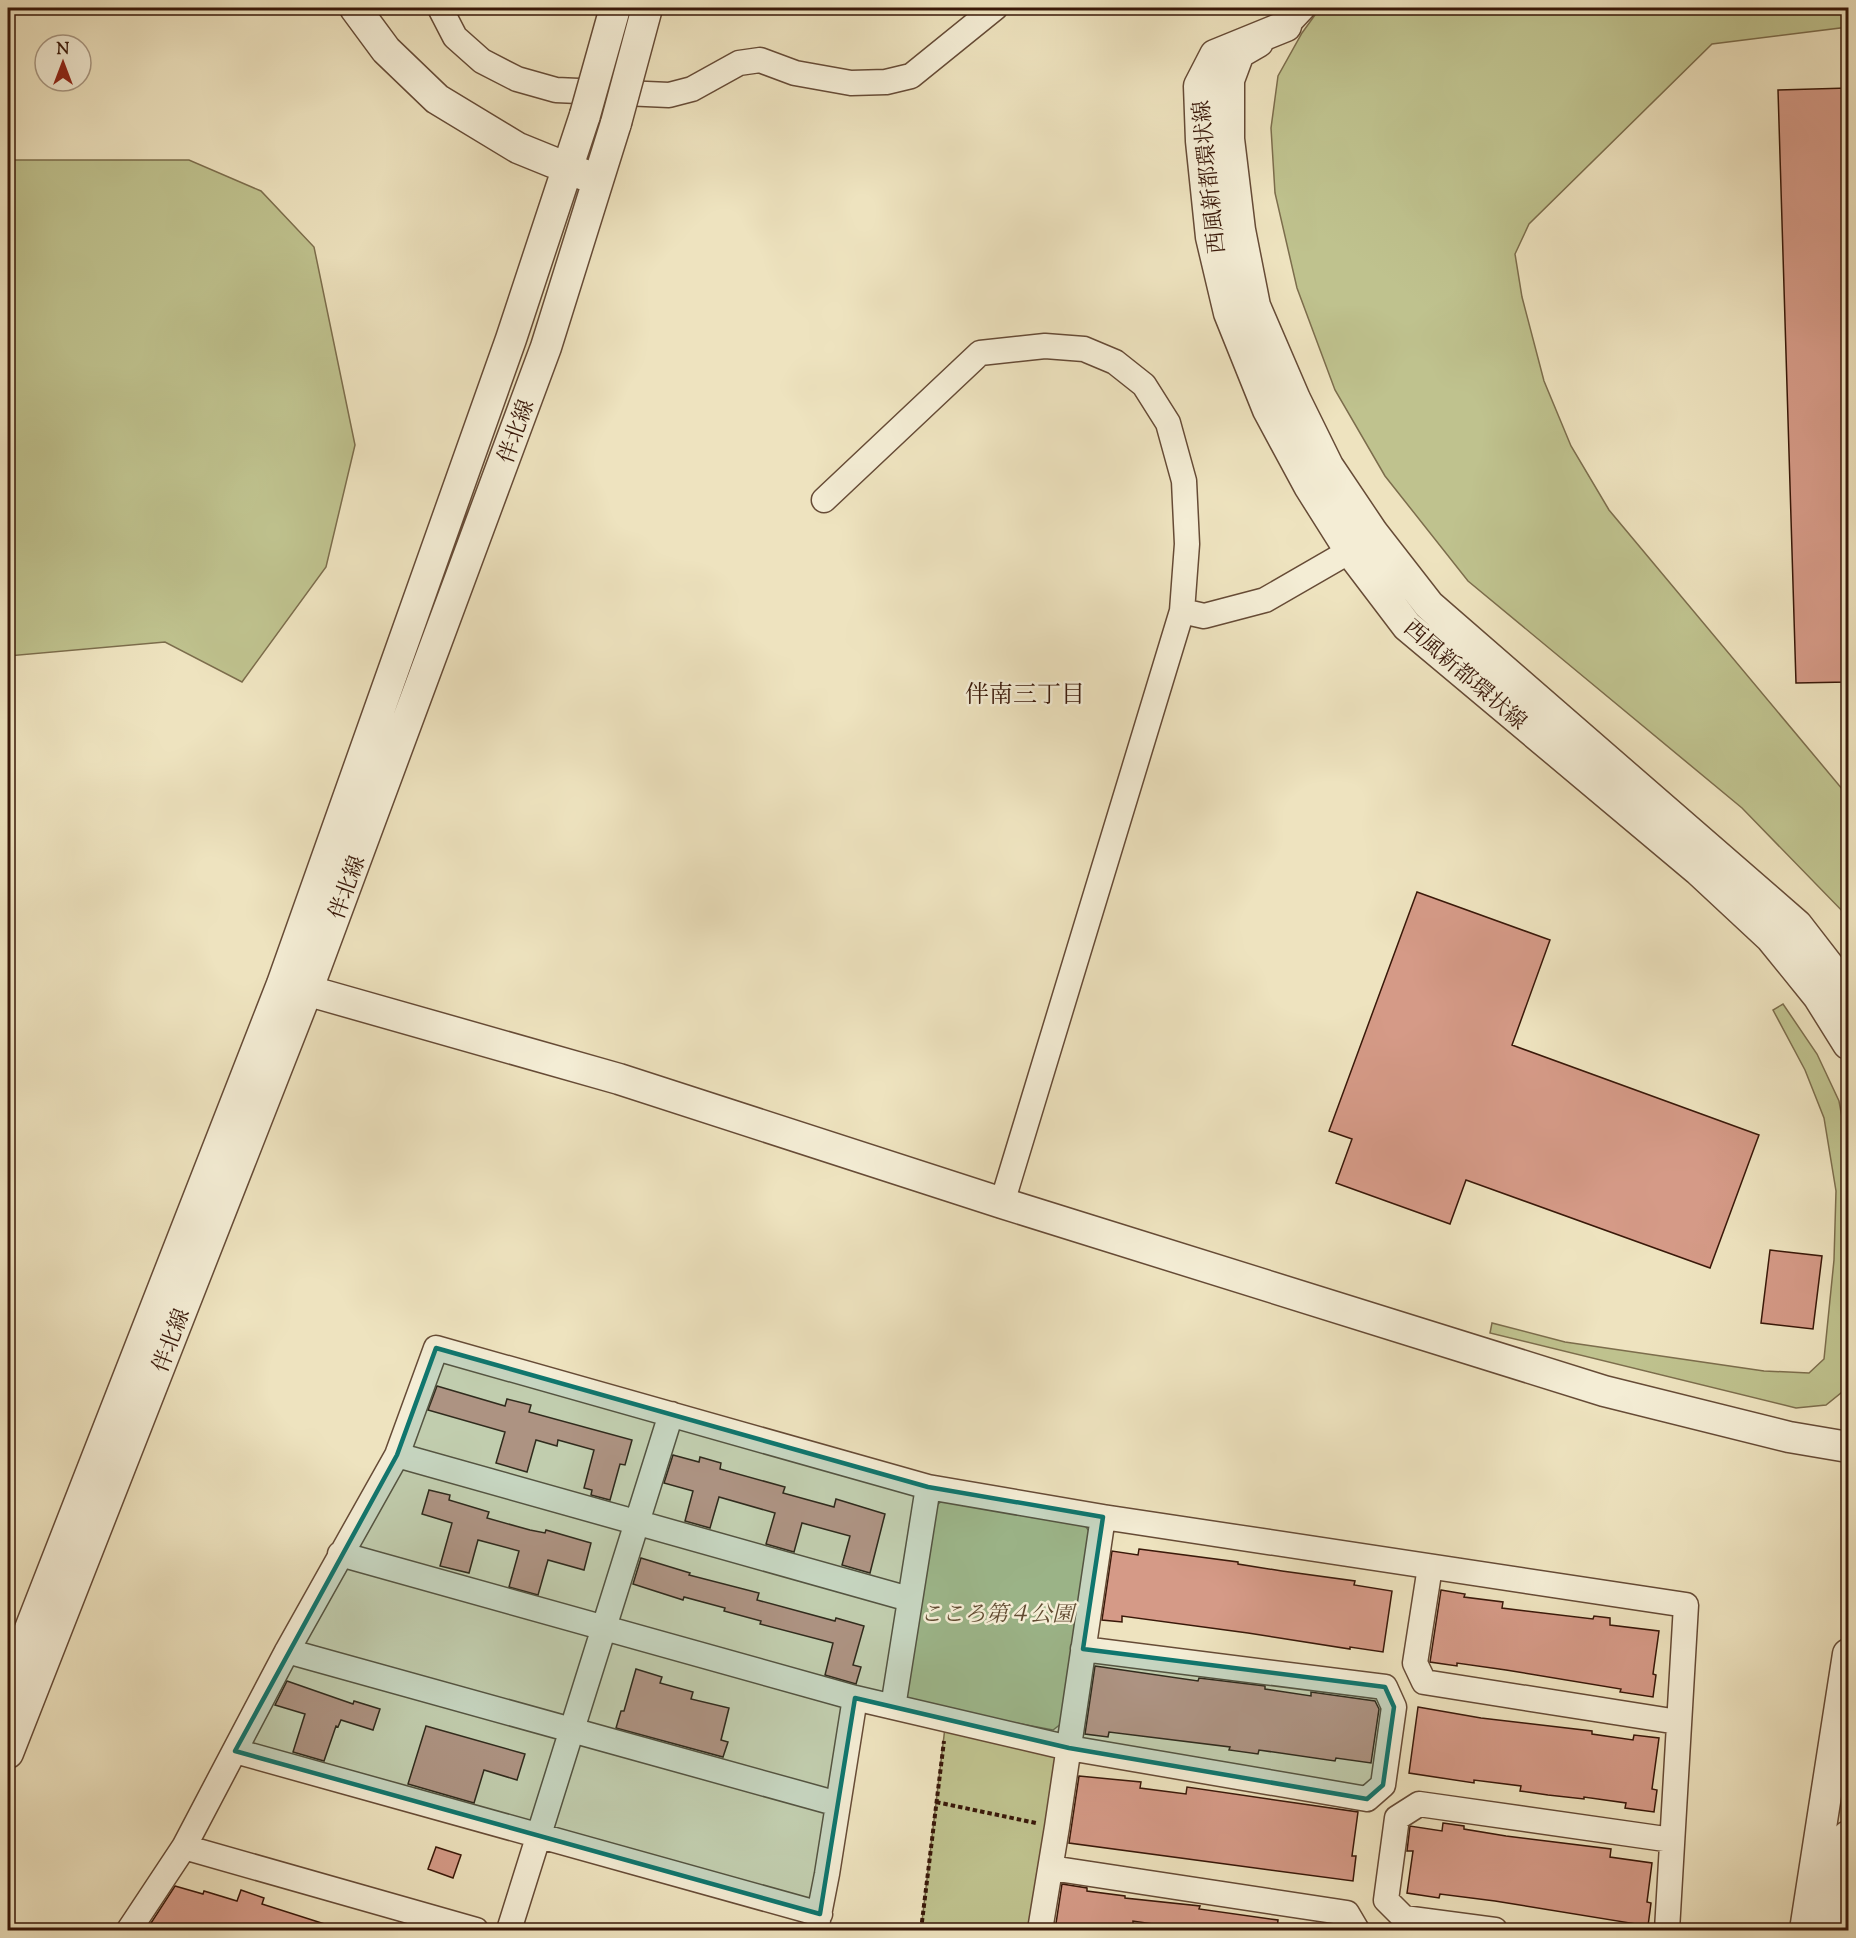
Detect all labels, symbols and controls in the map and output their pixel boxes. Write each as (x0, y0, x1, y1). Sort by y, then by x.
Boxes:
north arrow (33, 33, 93, 93)
text: N (57, 39, 70, 62)
street label: 西風新都環状線 (1187, 98, 1235, 255)
street label: 伴北線 (491, 396, 544, 469)
street label: 西風新都環状線 (1395, 614, 1533, 739)
district label: 伴南三丁目 (965, 679, 1085, 713)
street label: 伴北線 (322, 852, 375, 925)
street label: 伴北線 (146, 1305, 200, 1378)
park label: こころ第４公園 (920, 1600, 1077, 1632)

